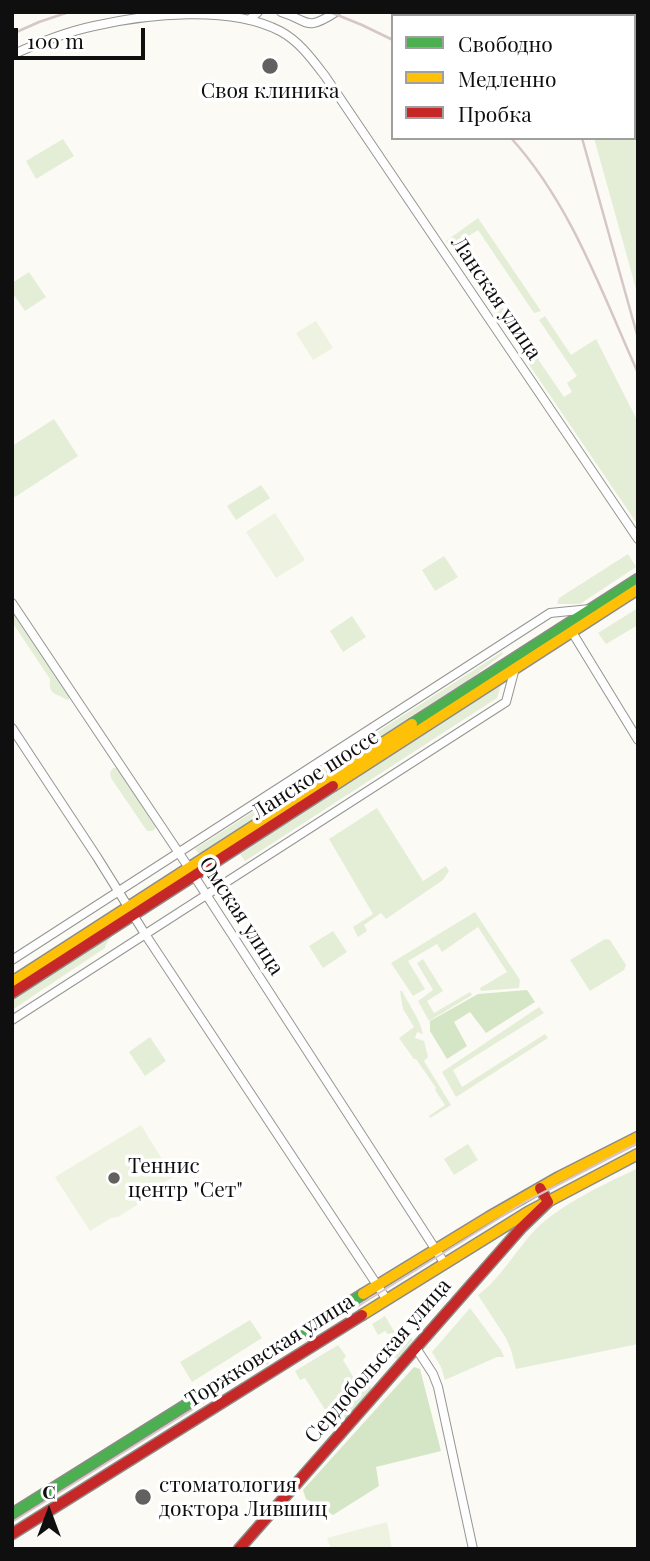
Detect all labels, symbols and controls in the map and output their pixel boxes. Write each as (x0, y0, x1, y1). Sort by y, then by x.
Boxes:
scale bar (18, 14, 149, 58)
legend (391, 14, 636, 140)
text: 100 m (27, 26, 84, 54)
text: Свободно (458, 29, 553, 57)
marker: Своя клиника (260, 56, 280, 76)
text: Медленно (458, 64, 556, 92)
place label: Своя клиника (201, 78, 339, 104)
text: Пробка (458, 99, 532, 127)
street label: Ланская улица (445, 231, 547, 365)
street label: Ланское шоссе (246, 724, 384, 826)
street label: Омская улица (193, 852, 289, 980)
place label: Теннис центр "Сет" (128, 1153, 243, 1203)
marker: Теннис центр "Сет" (106, 1170, 122, 1186)
street label: Сердобольская улица (300, 1274, 456, 1448)
street label: Торжковская улица (181, 1289, 359, 1413)
place label: стоматология доктора Лившиц (159, 1472, 327, 1522)
north arrow (14, 1477, 84, 1547)
text: С (42, 1478, 56, 1504)
marker: стоматология доктора Лившиц (133, 1487, 153, 1507)

